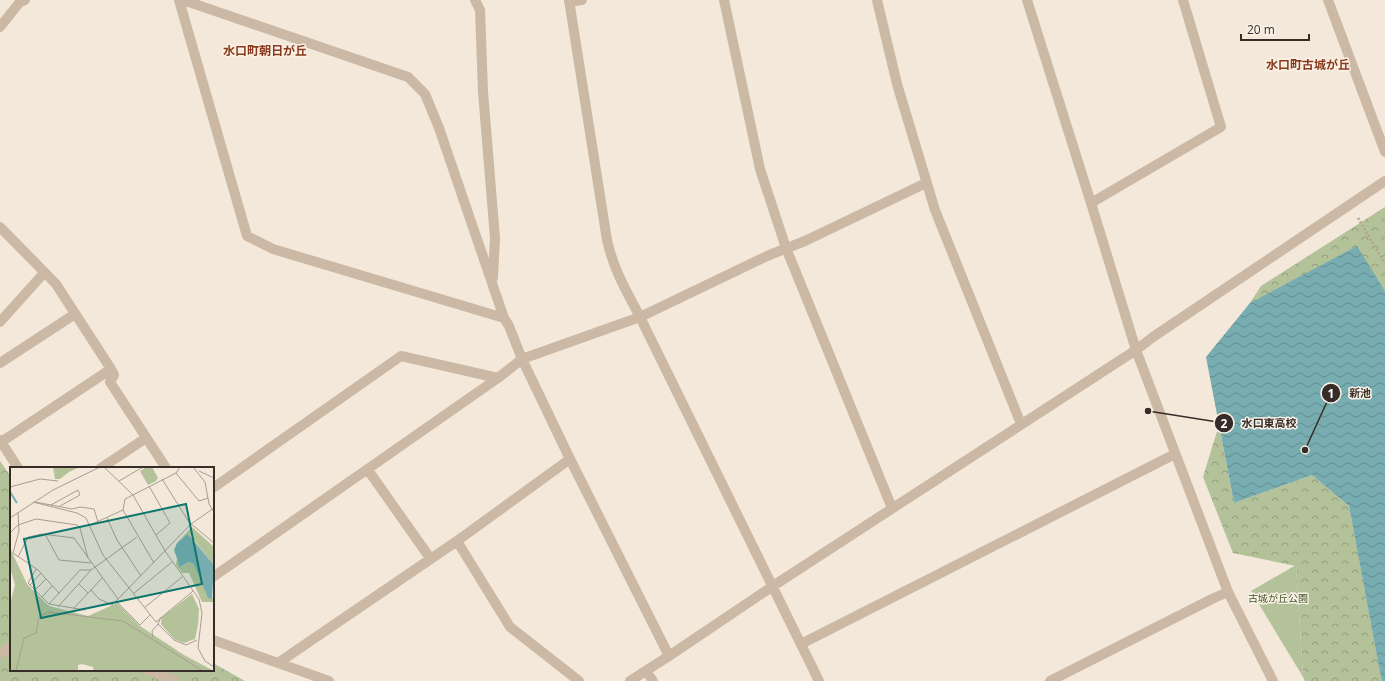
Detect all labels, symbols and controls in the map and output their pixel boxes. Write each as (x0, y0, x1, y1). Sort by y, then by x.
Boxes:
scale bar (1241, 16, 1309, 42)
text: 20 m (1247, 21, 1275, 38)
district label: 水口町朝日が丘 (223, 42, 307, 59)
district label: 水口町古城が丘 (1266, 56, 1350, 73)
callout: 新池 (1321, 382, 1379, 405)
text: 1 (1328, 385, 1334, 402)
text: 新池 (1349, 385, 1371, 400)
callout: 水口東高校 (1214, 412, 1305, 435)
text: 2 (1221, 415, 1228, 432)
text: 水口東高校 (1242, 415, 1297, 430)
inset map (10, 467, 214, 671)
park label: 古城が丘公園 (1248, 591, 1308, 605)

